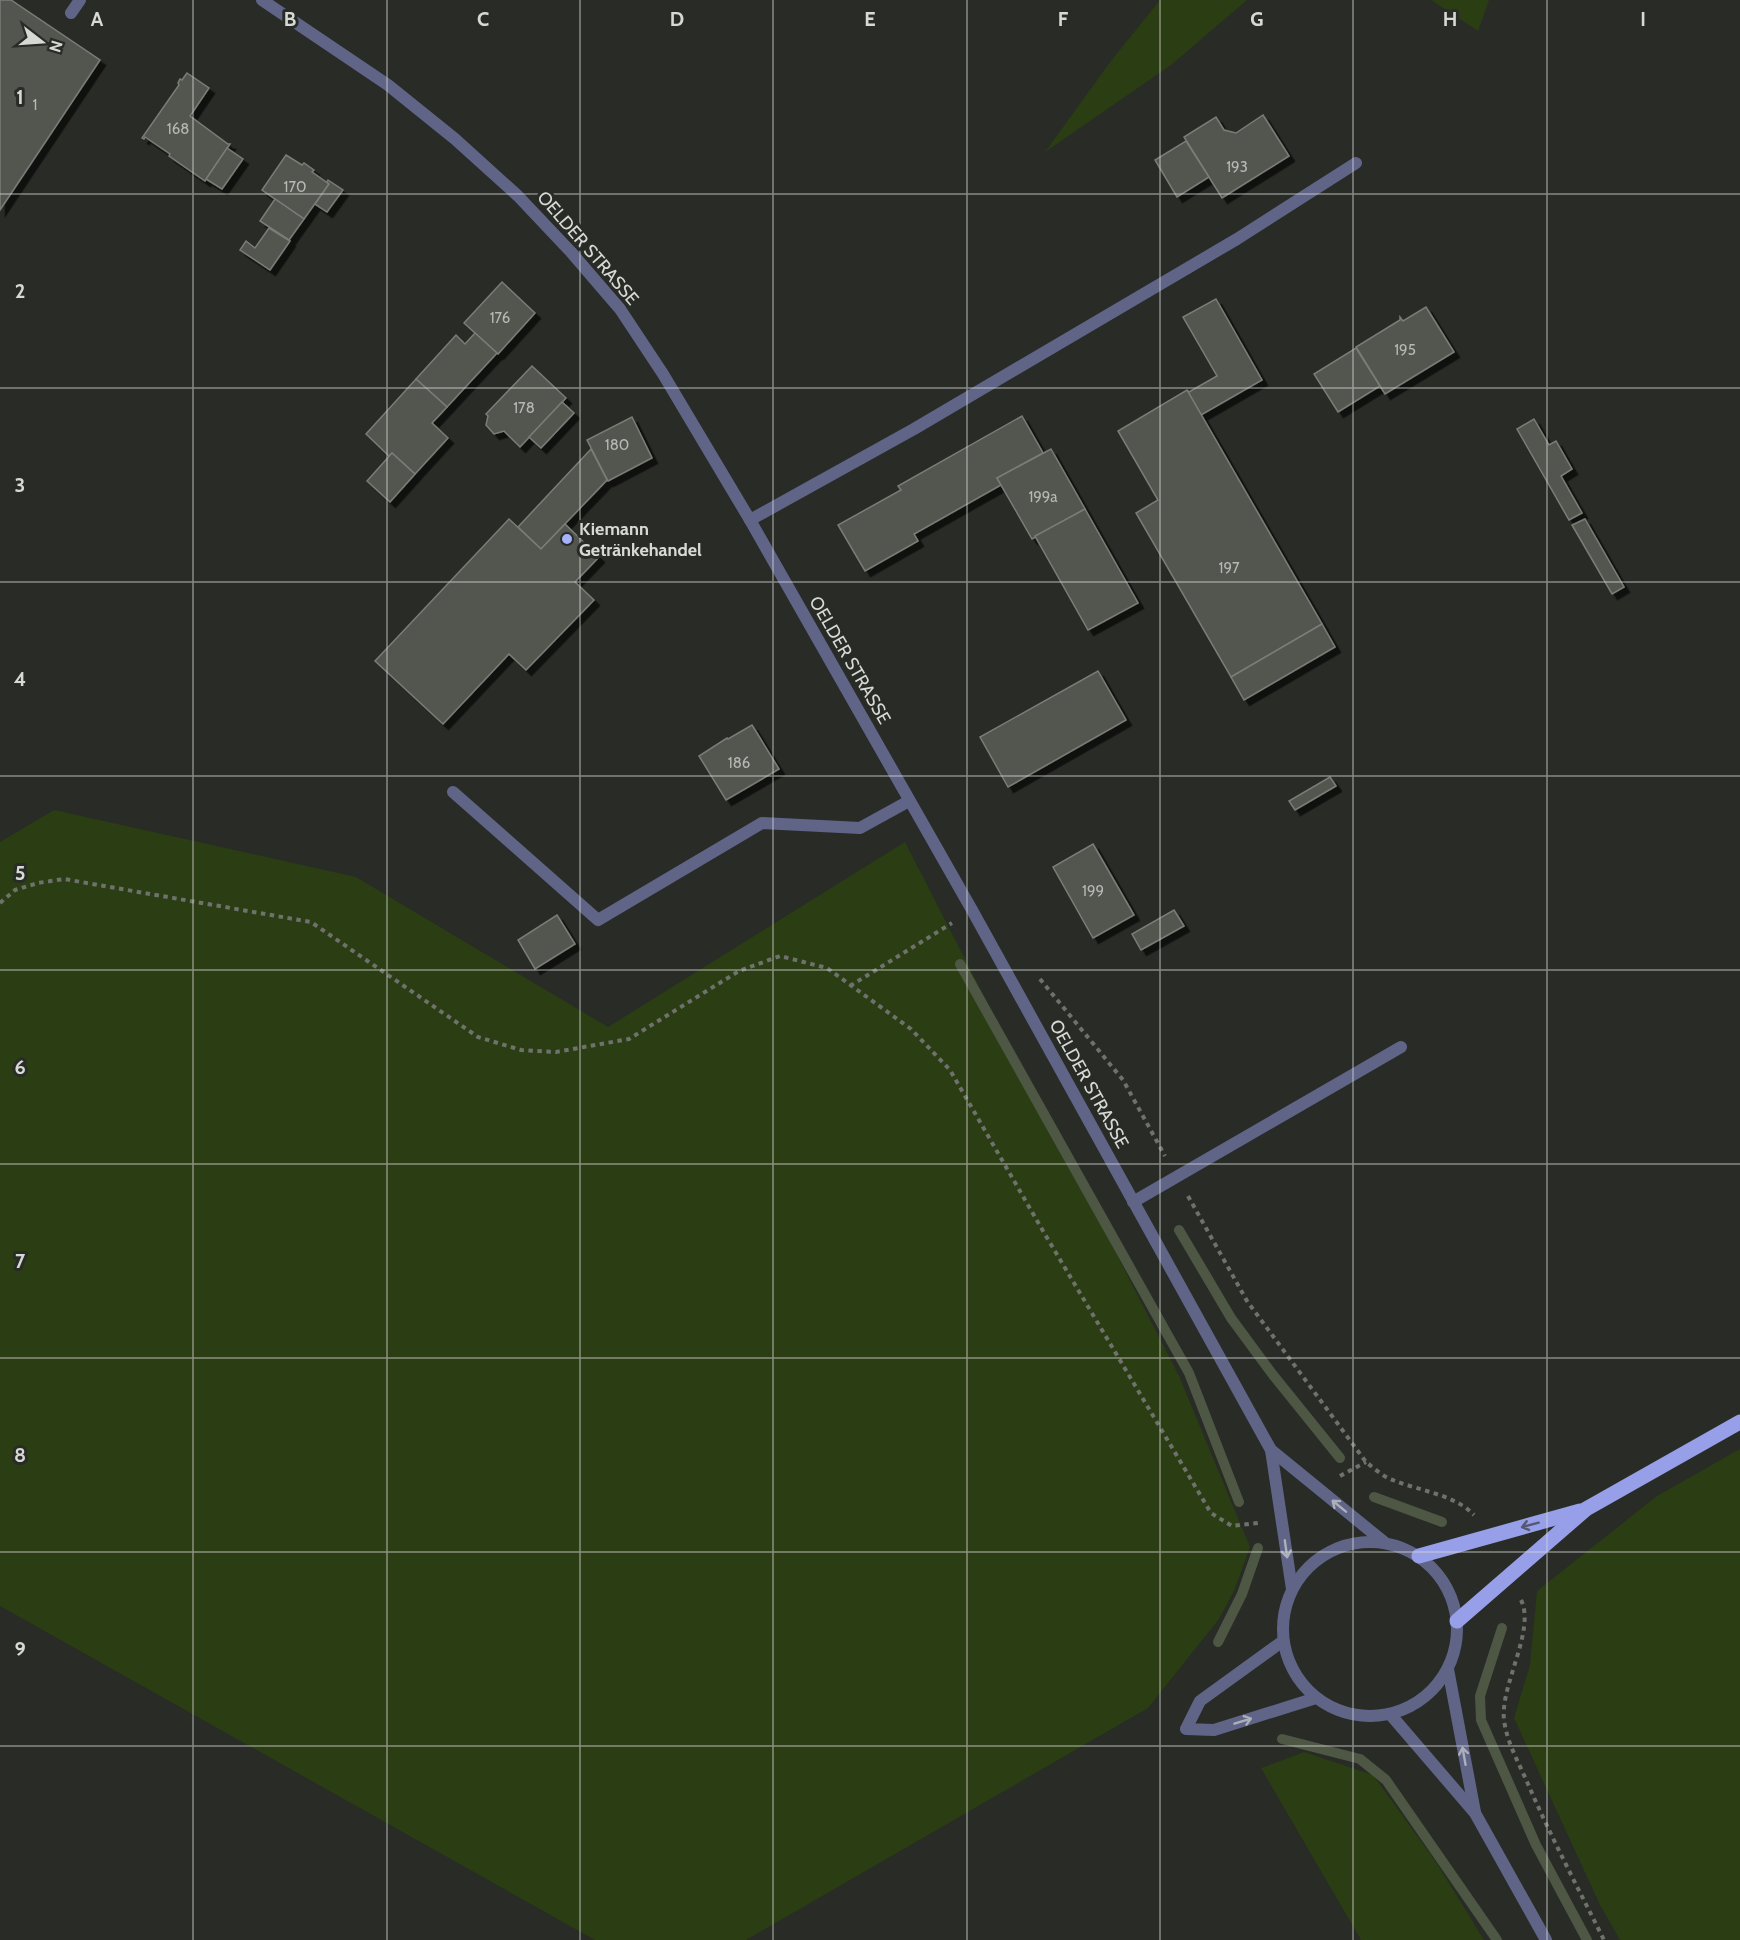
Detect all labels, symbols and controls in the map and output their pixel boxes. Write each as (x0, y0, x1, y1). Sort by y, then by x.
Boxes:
text: A (91, 7, 104, 31)
text: B (284, 7, 296, 31)
text: C (477, 7, 489, 31)
text: D (670, 7, 684, 31)
text: E (864, 7, 876, 31)
text: F (1058, 7, 1069, 31)
text: G (1250, 7, 1264, 31)
text: H (1443, 7, 1457, 31)
text: I (1640, 7, 1646, 31)
north arrow (12, 12, 72, 72)
text: N (45, 38, 67, 54)
text: 1 (16, 85, 24, 109)
house number: 1 (33, 96, 37, 114)
house number: 168 (167, 120, 189, 138)
house number: 193 (1226, 158, 1248, 176)
house number: 170 (284, 178, 306, 196)
street label: OELDER STRASSE (533, 186, 644, 310)
text: 2 (15, 279, 25, 303)
house number: 176 (490, 309, 510, 327)
house number: 195 (1394, 341, 1416, 359)
house number: 178 (513, 399, 535, 417)
house number: 180 (605, 436, 629, 454)
text: 3 (15, 473, 25, 497)
house number: 199a (1028, 488, 1058, 506)
place label: Kiemann Getränkehandel (579, 518, 702, 561)
marker: Kiemann Getränkehandel (560, 532, 574, 546)
house number: 197 (1219, 559, 1240, 577)
street label: OELDER STRASSE (805, 592, 896, 728)
text: 4 (14, 667, 26, 691)
house number: 186 (728, 754, 750, 772)
text: 5 (15, 861, 25, 885)
house number: 199 (1082, 882, 1104, 900)
street label: OELDER STRASSE (1045, 1016, 1134, 1152)
text: 6 (14, 1055, 26, 1079)
text: 7 (15, 1249, 26, 1273)
text: 8 (14, 1443, 26, 1467)
one-way arrow (1332, 1500, 1348, 1513)
one-way arrow (1521, 1519, 1540, 1531)
one-way arrow (1281, 1539, 1292, 1559)
text: 9 (14, 1637, 26, 1661)
one-way arrow (1233, 1715, 1252, 1726)
one-way arrow (1458, 1746, 1469, 1766)

